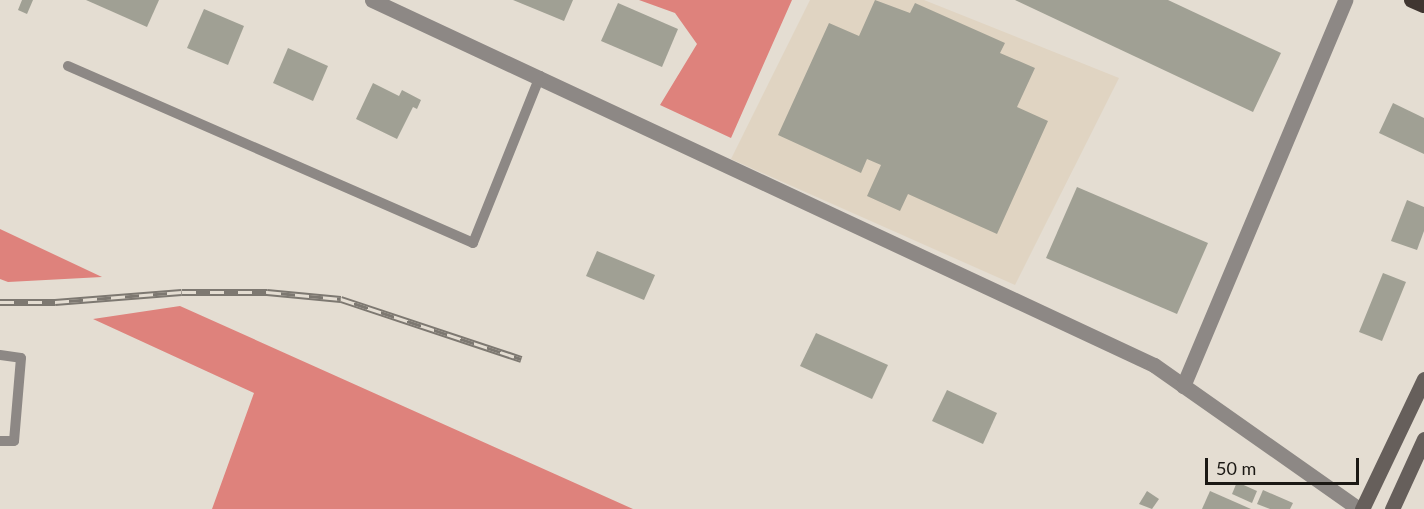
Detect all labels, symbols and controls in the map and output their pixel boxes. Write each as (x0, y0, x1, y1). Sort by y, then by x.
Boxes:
scale bar (1208, 446, 1362, 484)
text: 50 m (1216, 457, 1256, 479)

